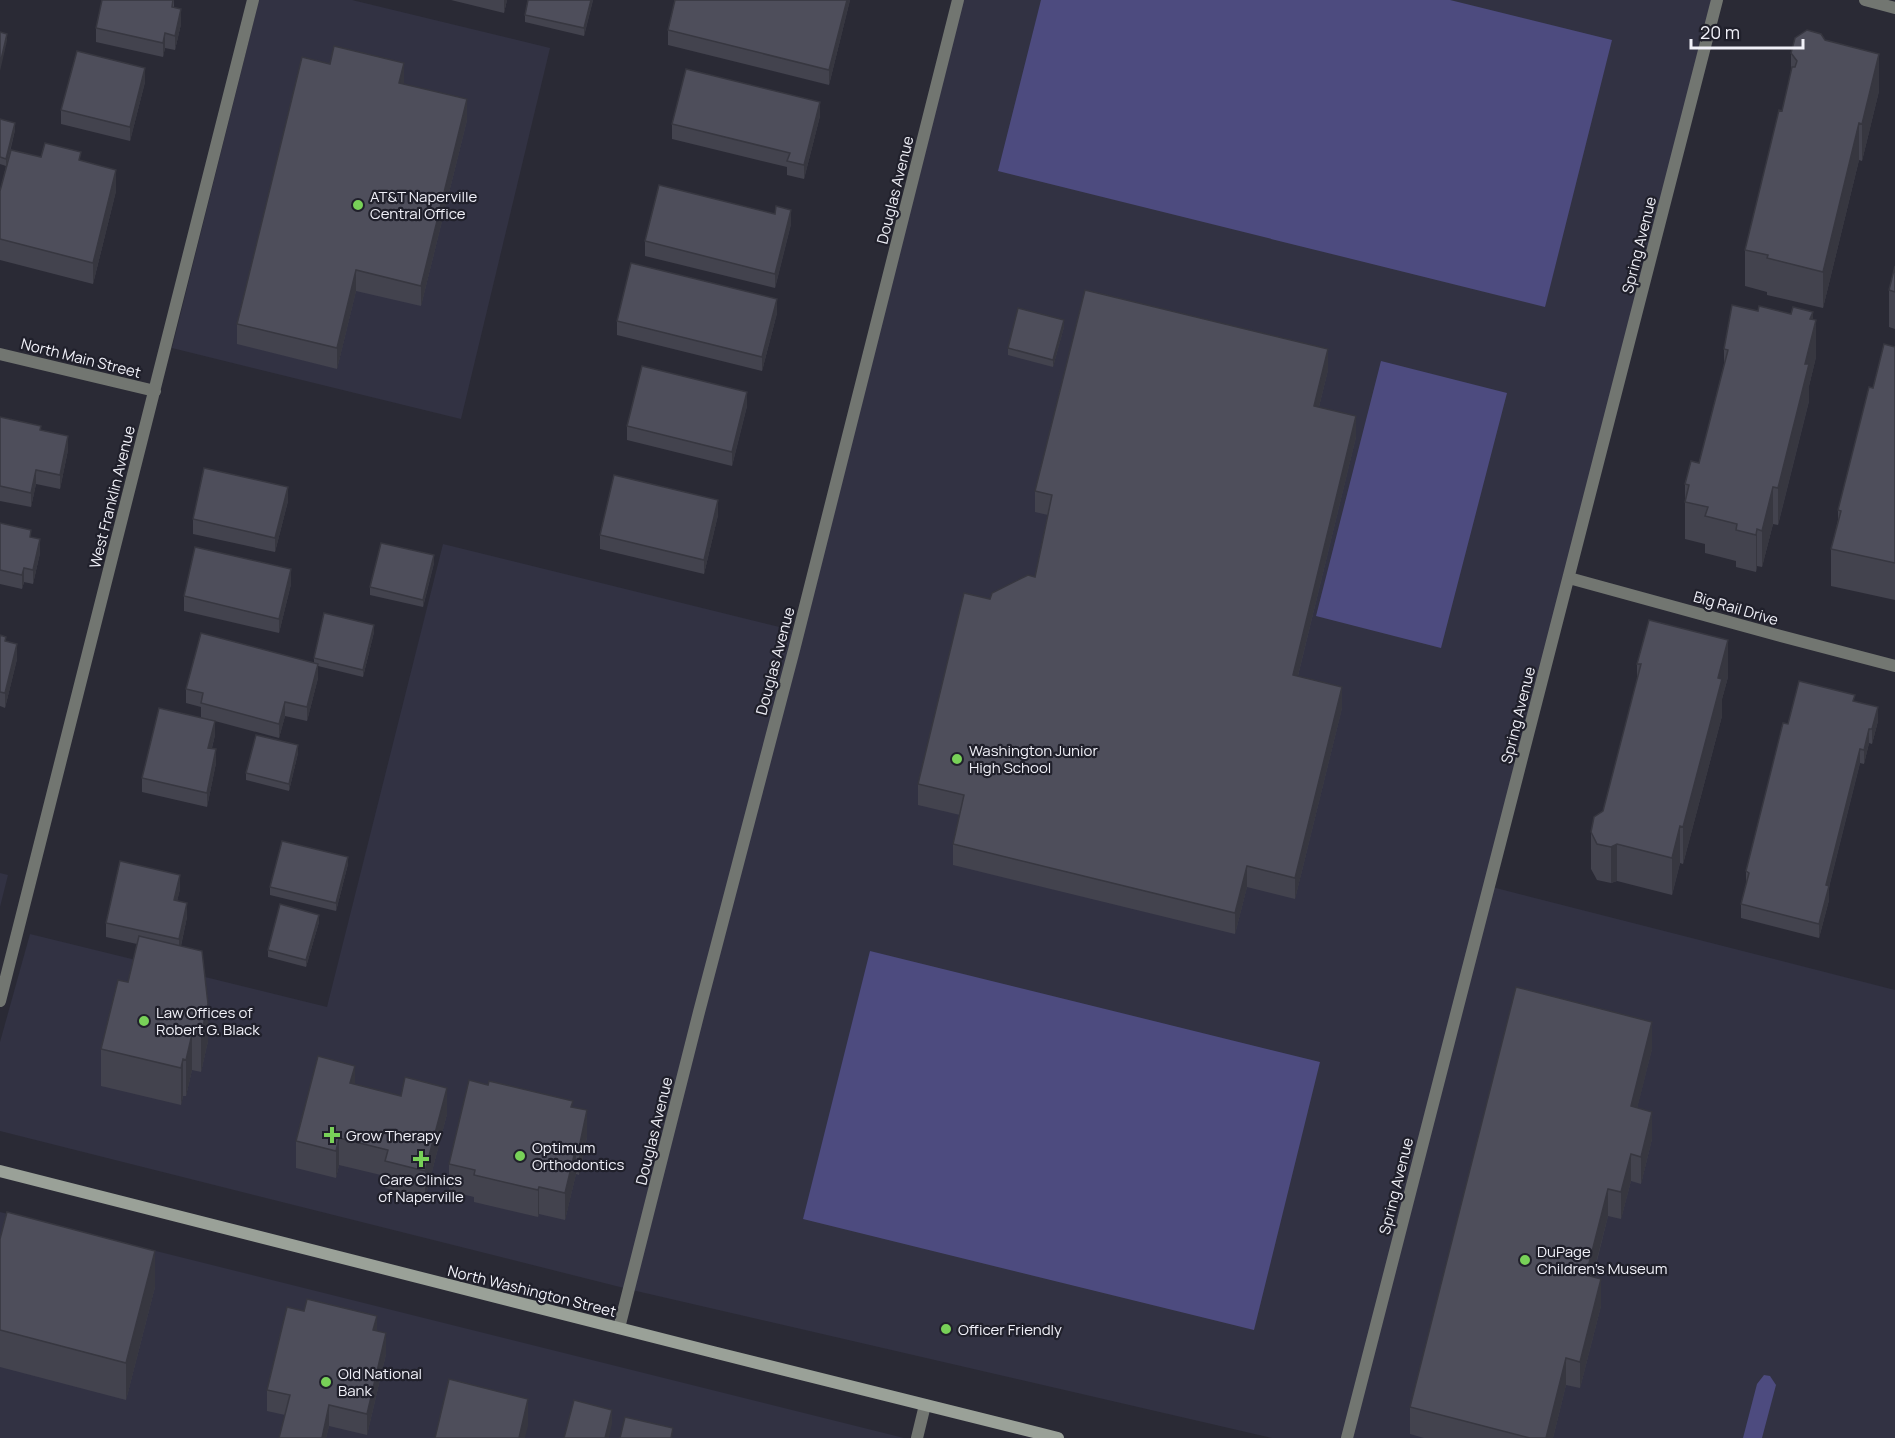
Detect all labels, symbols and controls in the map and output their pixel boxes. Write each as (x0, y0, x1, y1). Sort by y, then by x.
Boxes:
scale bar (1691, 12, 1804, 50)
text: 20 m (1700, 20, 1740, 44)
street label: Douglas Avenue (871, 133, 919, 246)
place label: AT&T Naperville Central Office (370, 186, 478, 224)
street label: Spring Avenue (1617, 194, 1661, 296)
marker: AT&T Naperville Central Office (351, 198, 365, 212)
street label: North Main Street (19, 333, 143, 383)
street label: West Franklin Avenue (84, 423, 140, 571)
street label: Big Rail Drive (1691, 586, 1781, 630)
street label: Douglas Avenue (751, 605, 800, 717)
street label: Spring Avenue (1496, 664, 1540, 766)
place label: Washington Junior High School (969, 740, 1098, 778)
marker: Washington Junior High School (950, 752, 964, 766)
place label: Law Offices of Robert G. Black (156, 1002, 260, 1040)
marker: Law Offices of Robert G. Black (137, 1014, 151, 1028)
street label: Douglas Avenue (630, 1074, 678, 1187)
place label: Grow Therapy (346, 1125, 442, 1146)
marker: Grow Therapy (323, 1126, 341, 1144)
street label: Spring Avenue (1374, 1135, 1418, 1237)
place label: Optimum Orthodontics (532, 1137, 625, 1175)
marker: Optimum Orthodontics (513, 1149, 527, 1163)
marker: Care Clinics of Naperville (412, 1150, 430, 1168)
place label: Care Clinics of Naperville (378, 1169, 464, 1207)
place label: DuPage Children's Museum (1537, 1241, 1667, 1279)
marker: DuPage Children's Museum (1518, 1253, 1532, 1267)
street label: North Washington Street (446, 1260, 618, 1322)
place label: Officer Friendly (958, 1319, 1062, 1340)
marker: Officer Friendly (939, 1322, 953, 1336)
place label: Old National Bank (338, 1363, 422, 1401)
marker: Old National Bank (319, 1375, 333, 1389)

